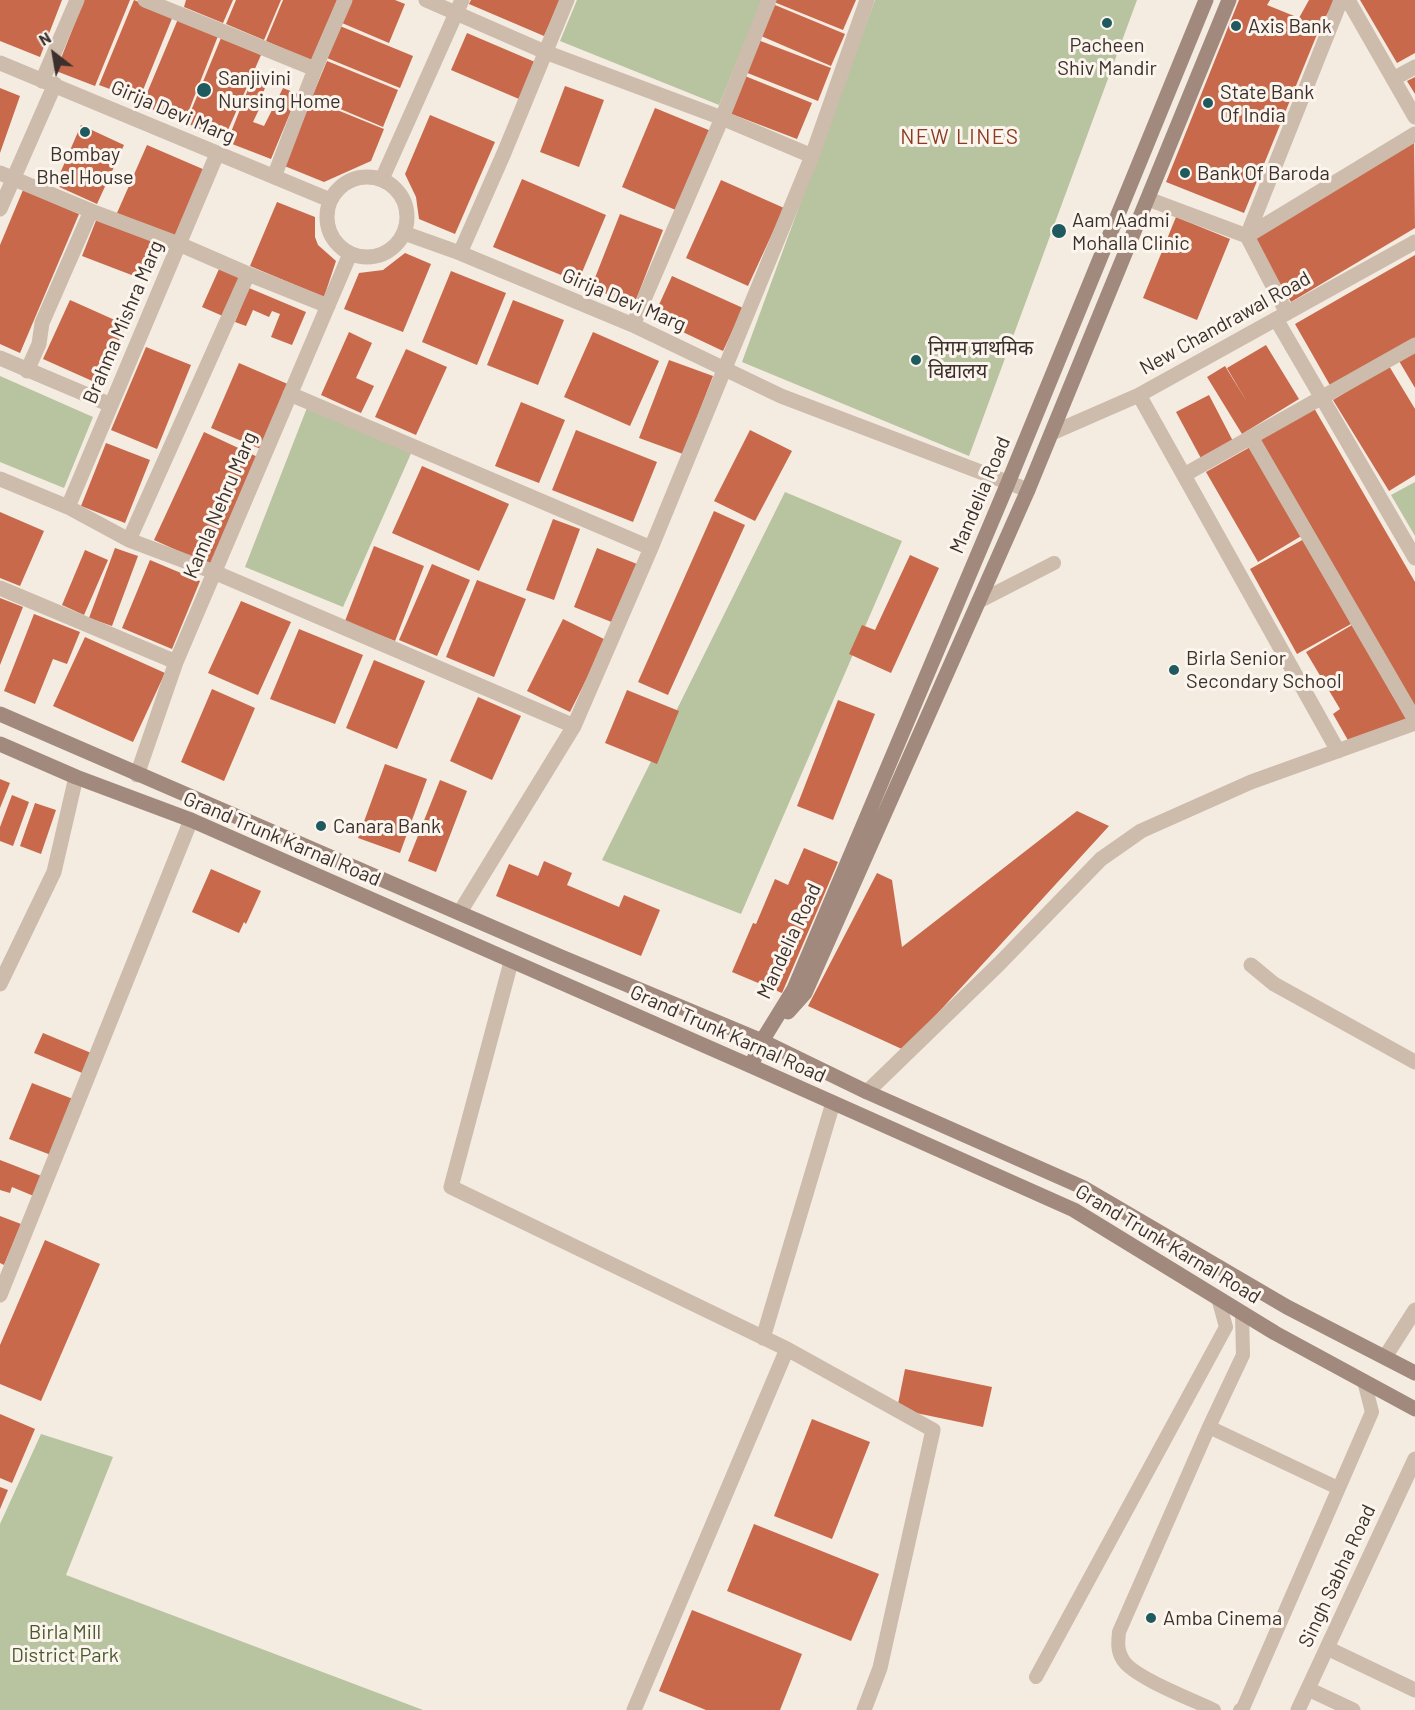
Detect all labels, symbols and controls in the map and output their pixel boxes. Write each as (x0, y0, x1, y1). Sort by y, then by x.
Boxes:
place label: Axis Bank (1248, 14, 1332, 38)
marker: Pacheen Shiv Mandir (1100, 16, 1114, 30)
marker: Axis Bank (1229, 19, 1243, 33)
north arrow (24, 24, 84, 84)
text: N (35, 27, 54, 49)
place label: Pacheen Shiv Mandir (1057, 33, 1157, 80)
place label: Sanjivini Nursing Home (218, 66, 341, 113)
street label: Girija Devi Marg (107, 75, 239, 149)
place label: State Bank Of India (1220, 80, 1314, 127)
marker: Sanjivini Nursing Home (195, 81, 213, 99)
marker: State Bank Of India (1201, 96, 1215, 110)
district label: NEW LINES (900, 124, 1020, 150)
marker: Bombay Bhel House (78, 125, 92, 139)
place label: Bombay Bhel House (36, 142, 134, 189)
place label: Bank Of Baroda (1197, 161, 1330, 185)
marker: Bank Of Baroda (1178, 166, 1192, 180)
place label: Aam Aadmi Mohalla Clinic (1072, 208, 1190, 255)
marker: Aam Aadmi Mohalla Clinic (1050, 222, 1068, 240)
street label: Brahma Mishra Marg (78, 237, 168, 407)
street label: Girija Devi Marg (558, 263, 690, 337)
street label: New Chandrawal Road (1135, 266, 1315, 380)
place label: निगम प्राथमिक विद्यालय (928, 336, 1033, 383)
marker: निगम प्राथमिक विद्यालय (909, 353, 923, 367)
street label: Kamla Nehru Marg (178, 428, 262, 582)
street label: Mandelia Road (945, 433, 1015, 557)
place label: Birla Senior Secondary School (1186, 646, 1342, 693)
marker: Birla Senior Secondary School (1167, 663, 1181, 677)
street label: Grand Trunk Karnal Road (180, 787, 384, 891)
place label: Canara Bank (333, 814, 441, 838)
marker: Canara Bank (314, 819, 328, 833)
street label: Mandelia Road (752, 879, 826, 1003)
street label: Grand Trunk Karnal Road (626, 980, 830, 1088)
street label: Grand Trunk Karnal Road (1071, 1179, 1265, 1309)
street label: Singh Sabha Road (1293, 1501, 1381, 1651)
place label: Amba Cinema (1163, 1606, 1282, 1630)
marker: Amba Cinema (1144, 1611, 1158, 1625)
park label: Birla Mill District Park (11, 1620, 119, 1667)

